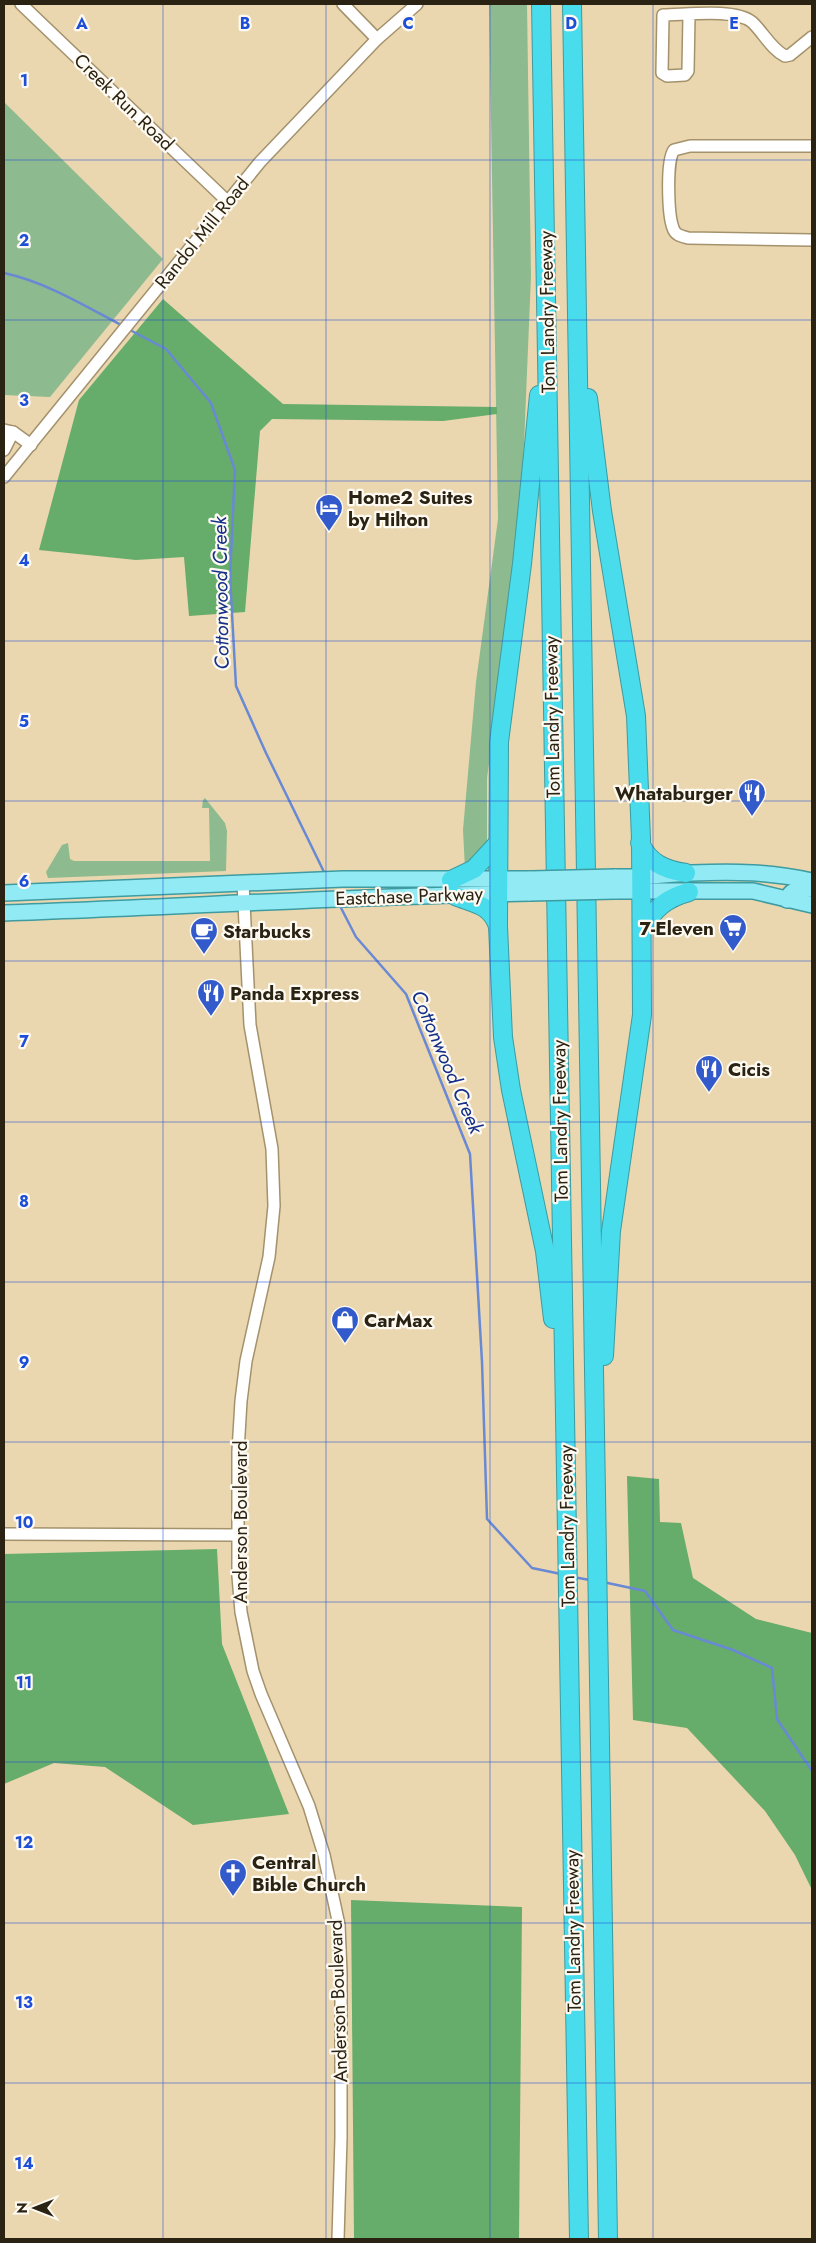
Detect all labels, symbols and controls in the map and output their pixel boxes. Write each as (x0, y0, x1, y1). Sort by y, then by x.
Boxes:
text: A (75, 12, 88, 35)
text: B (240, 12, 250, 35)
text: C (402, 12, 414, 35)
text: D (565, 12, 577, 35)
text: E (729, 12, 739, 35)
street label: Creek Run Road (68, 47, 180, 157)
text: 1 (20, 69, 28, 92)
street label: Randol Mill Road (148, 171, 256, 295)
text: 2 (19, 229, 29, 252)
street label: Tom Landry Freeway (532, 230, 562, 393)
text: 3 (19, 389, 29, 412)
place label: Home2 Suites by Hilton (348, 484, 473, 533)
hotel icon: Home2 Suites by Hilton (314, 493, 344, 532)
water label: Cottonwood Creek (205, 515, 237, 670)
text: 4 (18, 549, 30, 572)
street label: Tom Landry Freeway (537, 635, 567, 798)
text: 5 (19, 710, 29, 733)
restaurant icon: Whataburger (737, 778, 767, 817)
place label: Whataburger (615, 780, 733, 807)
text: 6 (19, 870, 29, 893)
street label: Eastchase Parkway (335, 880, 484, 912)
supermarket icon: 7-Eleven (718, 913, 748, 952)
place label: 7-Eleven (640, 915, 714, 942)
cafe icon: Starbucks (189, 916, 219, 955)
place label: Starbucks (223, 918, 311, 945)
restaurant icon: Panda Express (196, 978, 226, 1017)
place label: Panda Express (230, 980, 359, 1007)
water label: Cottonwood Creek (404, 986, 491, 1140)
text: 7 (19, 1030, 29, 1053)
street label: Tom Landry Freeway (545, 1039, 575, 1202)
restaurant icon: Cicis (694, 1054, 724, 1093)
place label: Cicis (728, 1056, 770, 1083)
text: 8 (19, 1190, 29, 1213)
shop icon: CarMax (330, 1305, 360, 1344)
place label: CarMax (364, 1307, 434, 1334)
text: 9 (19, 1351, 29, 1374)
street label: Anderson Boulevard (227, 1440, 254, 1604)
street label: Tom Landry Freeway (552, 1444, 582, 1607)
text: 10 (15, 1511, 33, 1534)
text: 11 (16, 1671, 32, 1694)
text: 12 (15, 1831, 33, 1854)
place label: Central Bible Church (252, 1849, 366, 1898)
street label: Tom Landry Freeway (558, 1849, 588, 2012)
church icon: Central Bible Church (218, 1858, 248, 1897)
street label: Anderson Boulevard (322, 1919, 354, 2083)
text: 13 (15, 1991, 33, 2014)
text: 14 (14, 2152, 34, 2175)
north arrow (10, 2183, 60, 2233)
text: N (12, 2202, 32, 2214)

